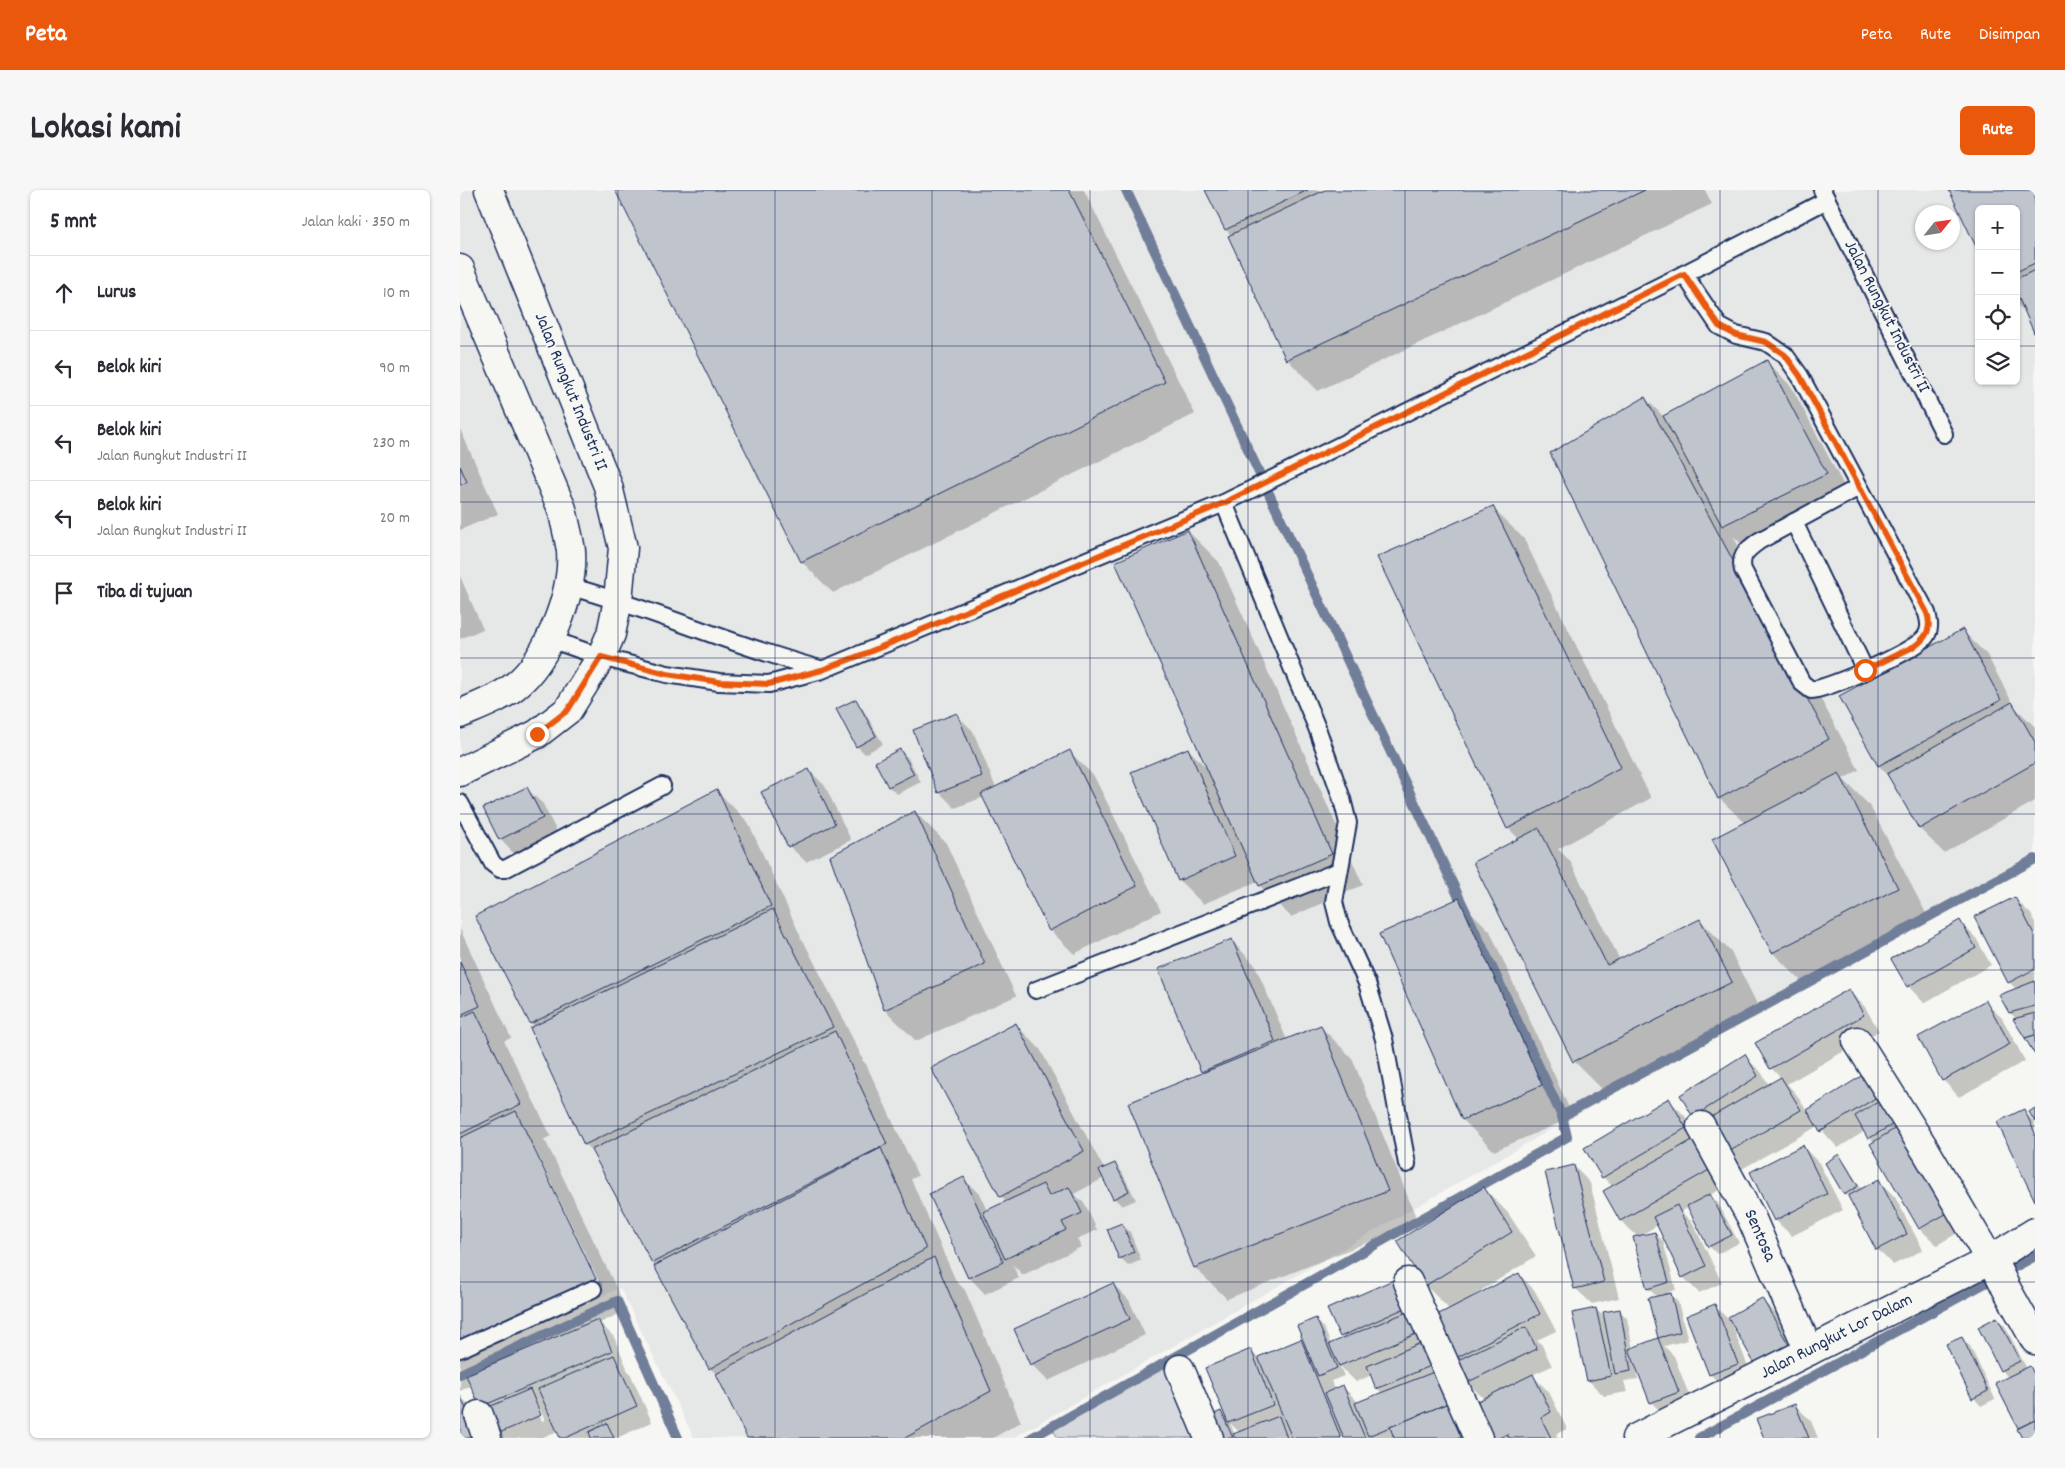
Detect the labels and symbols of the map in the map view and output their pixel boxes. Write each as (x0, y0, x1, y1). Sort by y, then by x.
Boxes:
north arrow (1915, 205, 1960, 250)
street label: Jalan Rungkut Industri II (1837, 236, 1936, 398)
street label: Jalan Rungkut Industri II (527, 309, 613, 475)
route start (1854, 659, 1877, 682)
route end (526, 723, 549, 746)
street label: Sentosa (1736, 1206, 1782, 1267)
street label: Jalan Rungkut Lor Dalam (1757, 1288, 1917, 1386)

